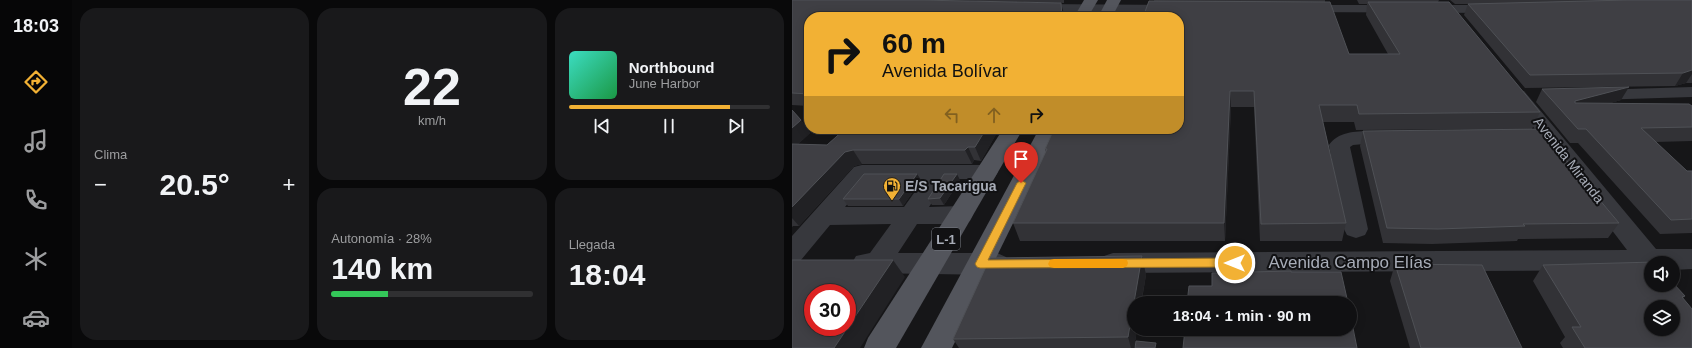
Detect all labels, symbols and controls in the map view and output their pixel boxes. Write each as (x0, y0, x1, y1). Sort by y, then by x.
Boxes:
text: 18:03 (13, 16, 59, 36)
icon: right (816, 28, 868, 80)
text: 60 m (882, 28, 946, 59)
text: 22 (403, 58, 461, 116)
text: Northbound (629, 59, 714, 76)
text: Avenida Bolívar (882, 61, 1008, 81)
icon: directions (22, 68, 50, 96)
text: June Harbor (629, 76, 700, 91)
icon: left (941, 104, 963, 126)
icon: ahead (983, 104, 1005, 126)
icon: right (1025, 104, 1047, 126)
text: km/h (418, 113, 446, 128)
street label: Avenida Miranda (1530, 114, 1608, 206)
icon: previous (591, 115, 613, 137)
icon: pause (658, 115, 680, 137)
icon: next (725, 115, 747, 137)
icon: music (22, 127, 50, 155)
pin (1004, 142, 1038, 183)
text: Clima (94, 147, 127, 162)
icon: arrive (1010, 148, 1032, 170)
text: 20.5° (159, 168, 230, 201)
text: − (94, 172, 107, 197)
text: + (282, 172, 295, 197)
fuel station icon: E/S Tacarigua (882, 176, 902, 201)
place label: E/S Tacarigua (905, 178, 997, 194)
icon: phone (22, 186, 50, 214)
road number: L-1 (932, 228, 960, 250)
text: Autonomía · 28% (331, 231, 432, 246)
text: Llegada (569, 237, 615, 252)
position arrow (1214, 242, 1256, 284)
icon: climate (22, 245, 50, 273)
text: 140 km (331, 252, 433, 285)
street label: Avenida Campo Elías (1268, 253, 1432, 272)
map controls (1644, 256, 1680, 336)
button: sound (1644, 256, 1680, 292)
text: 18:04 (569, 258, 645, 291)
speed limit sign: 30 (804, 284, 856, 336)
button: layers (1644, 300, 1680, 336)
icon: car (22, 304, 50, 332)
text: 18:04 · 1 min · 90 m (1173, 307, 1311, 324)

